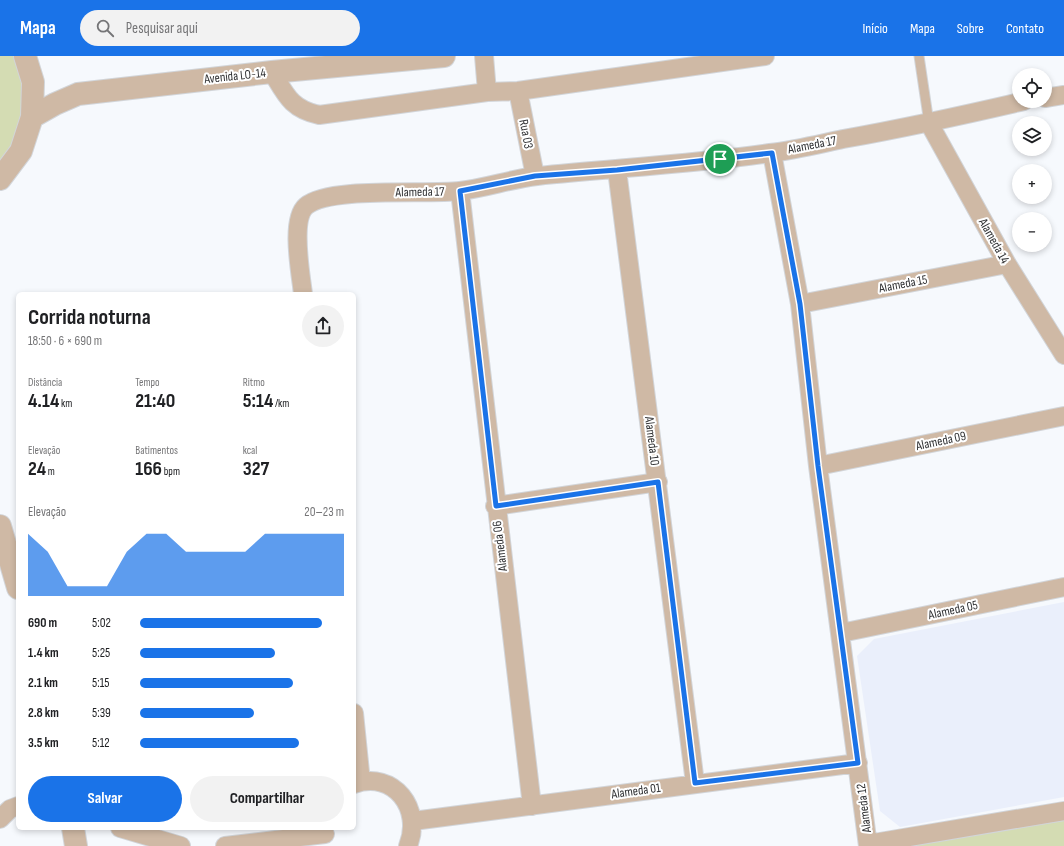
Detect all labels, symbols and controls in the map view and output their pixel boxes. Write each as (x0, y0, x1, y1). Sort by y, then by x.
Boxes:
search box (80, 10, 360, 46)
text: Mapa (20, 17, 56, 40)
icon: search (94, 17, 116, 39)
text: Pesquisar aqui (126, 19, 198, 38)
text: Início (862, 20, 888, 37)
text: Mapa (910, 20, 935, 37)
text: Sobre (957, 20, 984, 37)
text: Contato (1006, 20, 1044, 37)
street label: Avenida LO-14 (202, 65, 267, 87)
map controls (1012, 68, 1052, 252)
button: locate (1012, 68, 1052, 108)
button: layers (1012, 116, 1052, 156)
street label: Rua 03 (515, 118, 537, 150)
street label: Alameda 17 (785, 132, 838, 158)
pin (703, 142, 737, 176)
icon: arrive (709, 148, 731, 170)
button: + (1012, 164, 1052, 204)
street label: Alameda 17 (394, 184, 445, 200)
button: − (1012, 212, 1052, 252)
street label: Alameda 14 (975, 215, 1013, 267)
street label: Alameda 15 (876, 271, 929, 297)
text: Corrida noturna (28, 304, 151, 331)
button: share (302, 305, 344, 347)
text: 18:50 · 6 × 690 m (28, 333, 102, 349)
text: Distância (28, 376, 62, 389)
text: Tempo (135, 376, 160, 389)
text: Ritmo (243, 376, 265, 389)
text: 4.14 (28, 389, 59, 413)
text: 21:40 (135, 389, 175, 413)
text: 5:14 (243, 389, 273, 413)
text: km (59, 397, 72, 410)
text: /km (273, 397, 289, 410)
street label: Alameda 10 (641, 414, 663, 467)
street label: Alameda 09 (914, 428, 968, 454)
text: Elevação (28, 444, 60, 457)
text: Batimentos (135, 444, 178, 457)
text: kcal (243, 444, 257, 457)
text: 24 (28, 457, 46, 481)
text: 166 (135, 457, 162, 481)
text: 327 (243, 457, 269, 481)
text: m (46, 465, 55, 478)
text: bpm (162, 465, 180, 478)
text: Elevação (28, 504, 66, 520)
text: 20–23 m (304, 504, 344, 520)
street label: Alameda 06 (489, 520, 511, 573)
street label: Alameda 05 (926, 597, 979, 623)
text: 690 m (28, 615, 57, 631)
text: 5:02 (92, 615, 111, 631)
text: 1.4 km (28, 645, 59, 661)
text: 5:25 (92, 645, 110, 661)
text: 2.1 km (28, 675, 58, 691)
text: 5:15 (92, 675, 109, 691)
text: 2.8 km (28, 705, 59, 721)
text: 5:39 (92, 705, 111, 721)
text: 3.5 km (28, 735, 59, 751)
text: 5:12 (92, 735, 110, 751)
button: Salvar (28, 776, 182, 822)
button: Compartilhar (190, 776, 344, 822)
street label: Alameda 01 (609, 780, 662, 803)
street label: Alameda 12 (853, 783, 875, 834)

